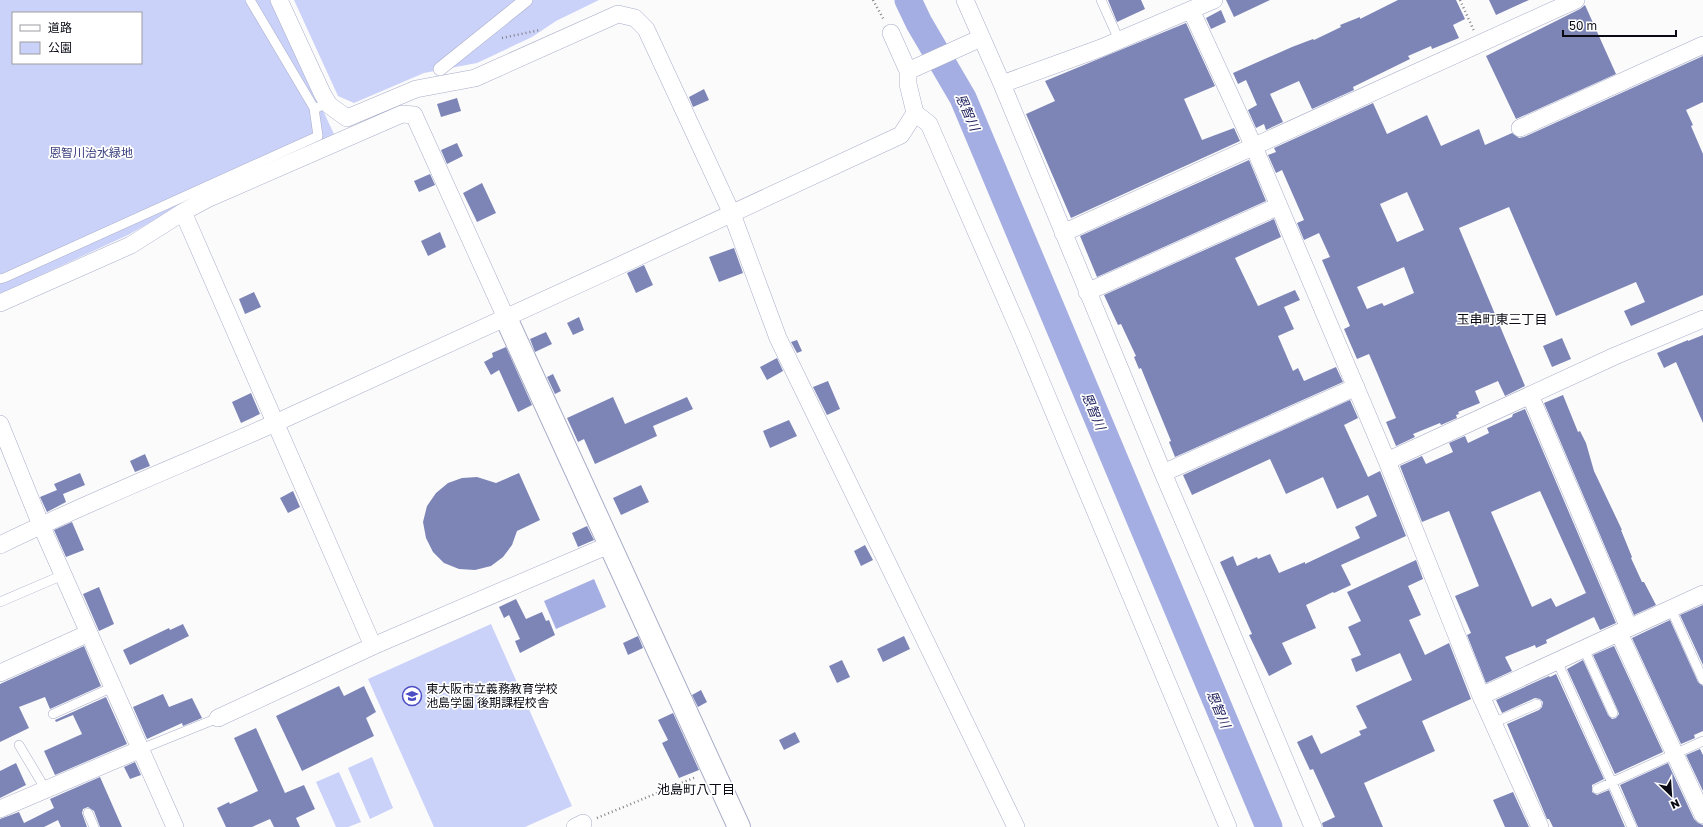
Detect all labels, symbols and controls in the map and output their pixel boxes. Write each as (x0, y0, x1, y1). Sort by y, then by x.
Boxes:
legend (12, 12, 142, 64)
scale bar (1563, 12, 1676, 38)
text: 50 m (1569, 18, 1597, 33)
text: 道路 (48, 20, 72, 35)
text: 公園 (48, 40, 72, 55)
water label: 恩智川 (953, 91, 984, 135)
park label: 恩智川治水緑地 (49, 145, 133, 160)
district label: 玉串町東三丁目 (1456, 311, 1548, 327)
water label: 恩智川 (1079, 390, 1110, 434)
place label: 東大阪市立義務教育学校 池島学園 後期課程校舎 (426, 681, 558, 710)
school or university icon: 東大阪市立義務教育学校 池島学園 後期課程校舎 (401, 685, 423, 707)
water label: 恩智川 (1204, 688, 1235, 732)
north arrow (1651, 775, 1691, 815)
district label: 池島町八丁目 (657, 781, 735, 797)
text: N (1669, 797, 1682, 812)

